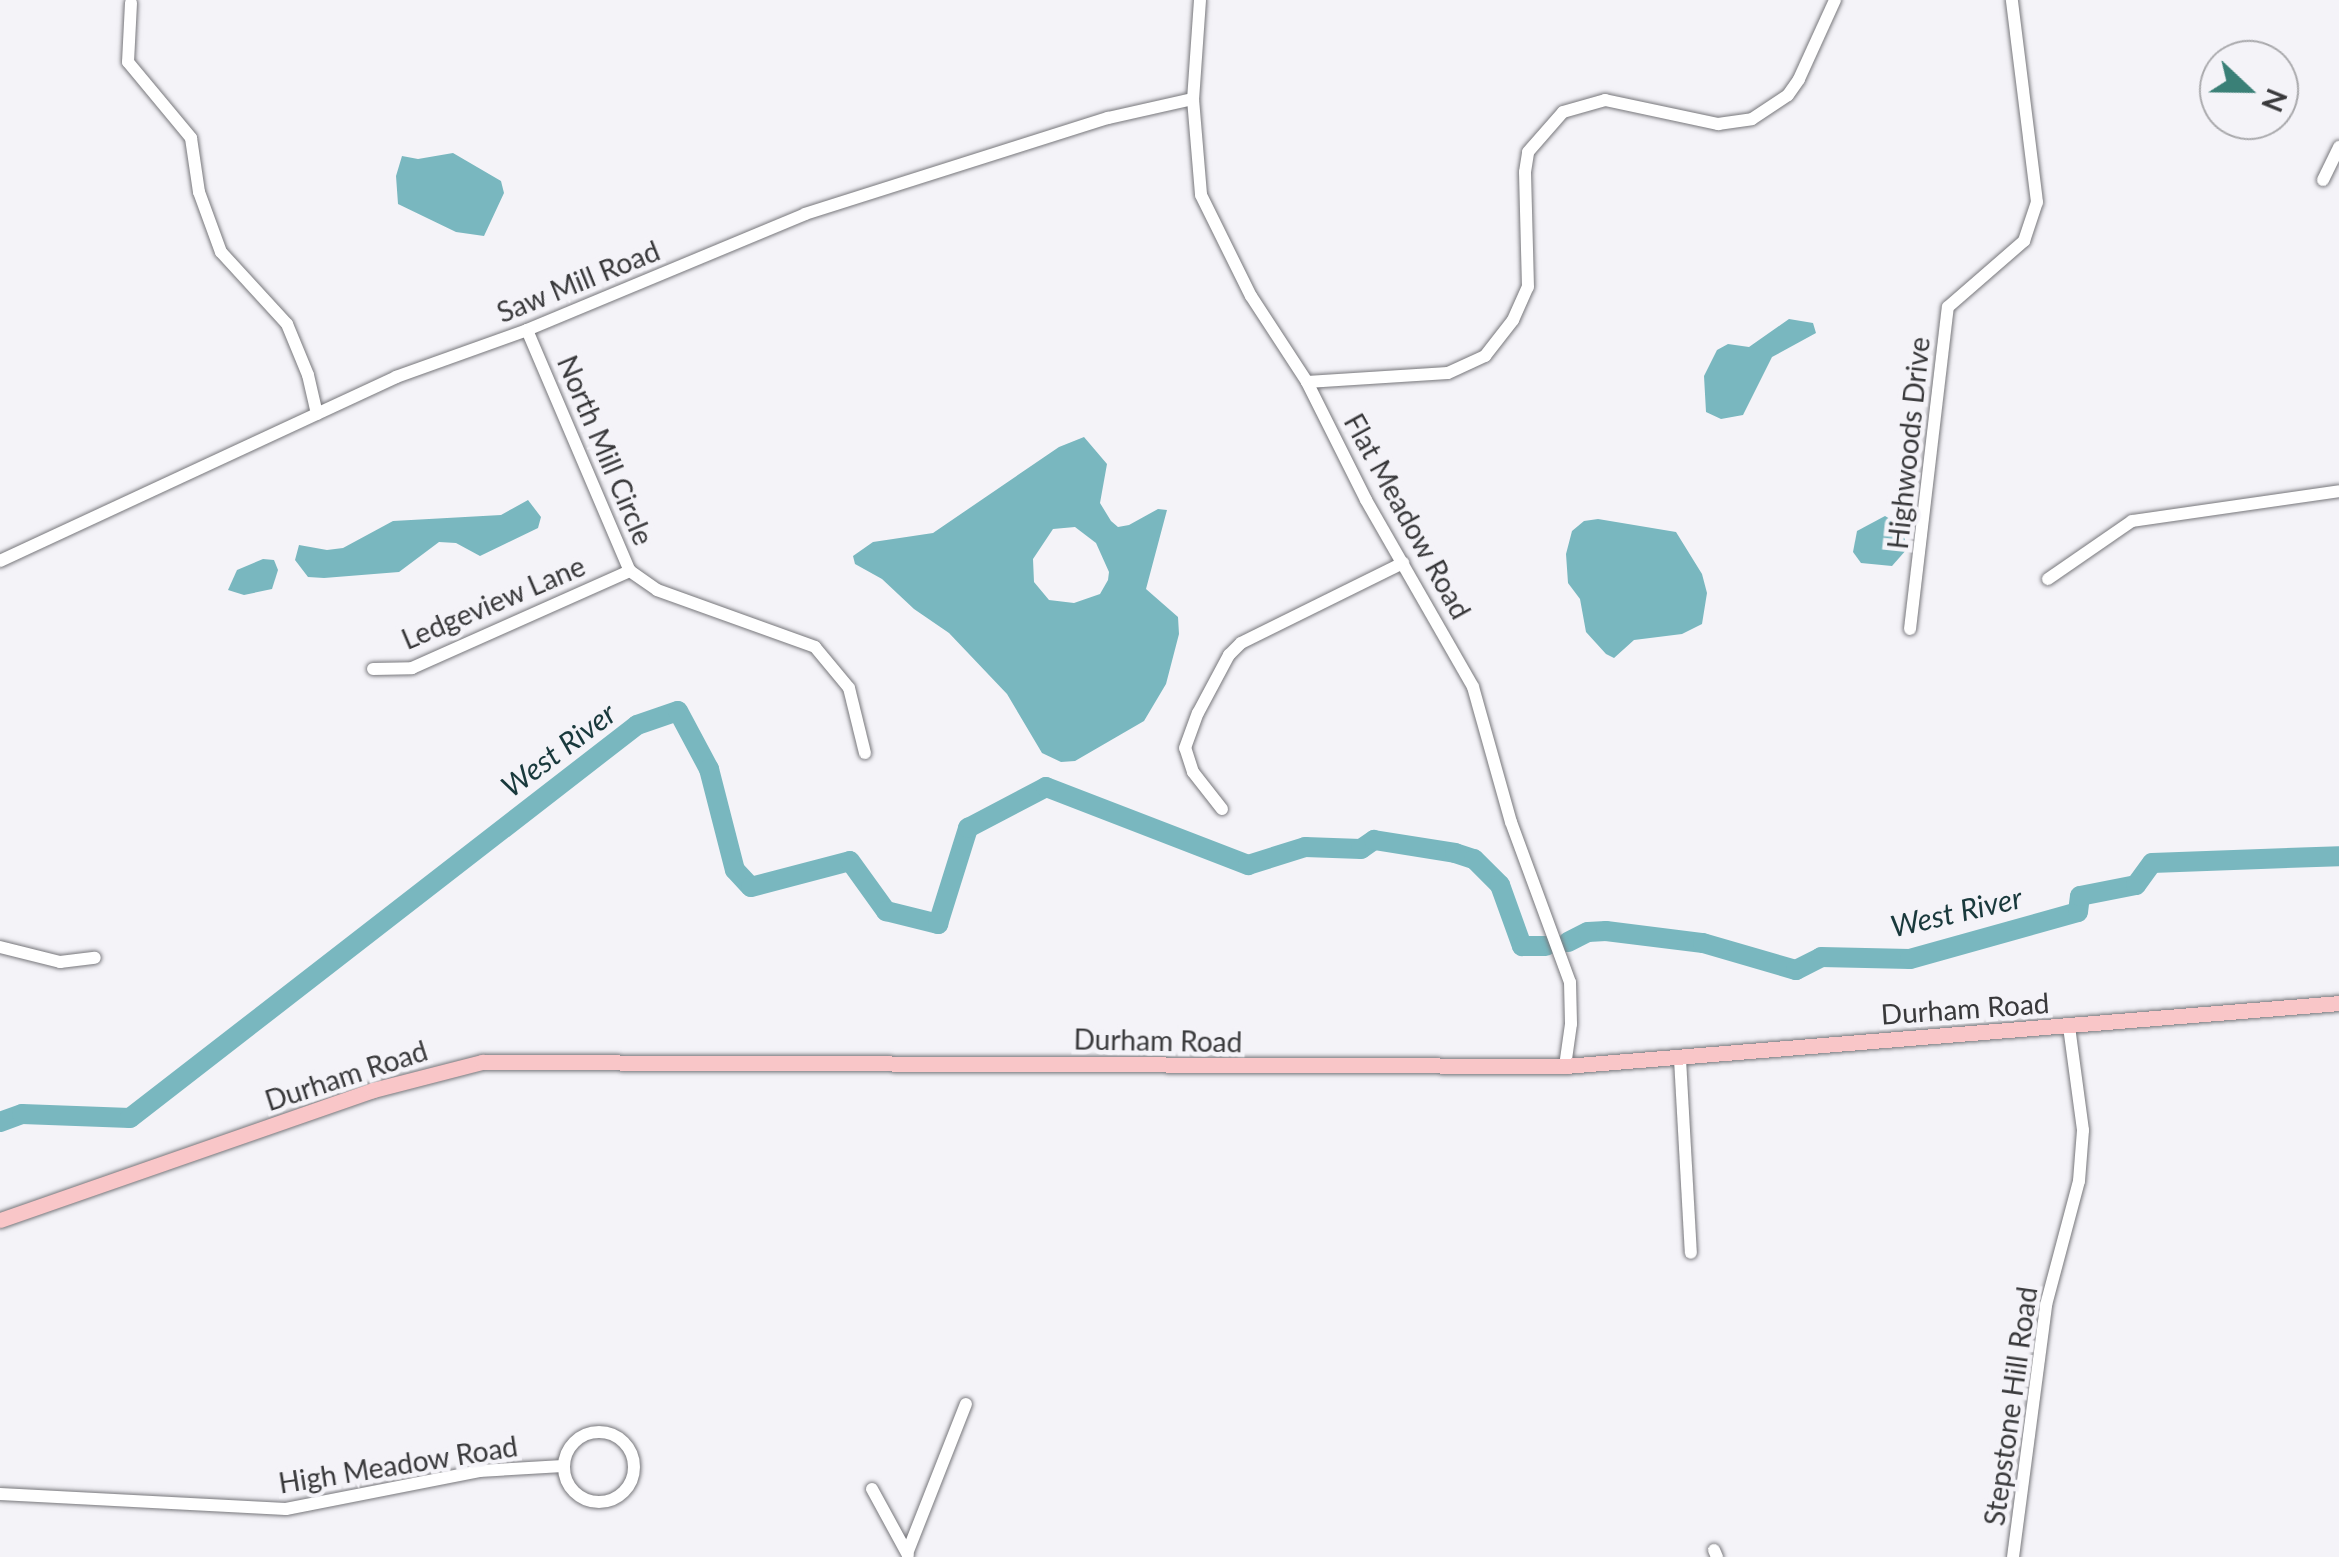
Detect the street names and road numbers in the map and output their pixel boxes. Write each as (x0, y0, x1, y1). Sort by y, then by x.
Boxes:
street label: Saw Mill Road (492, 233, 664, 329)
street label: Highwoods Drive (1880, 335, 1936, 551)
street label: North Mill Circle (551, 350, 661, 550)
street label: Flat Meadow Road (1338, 407, 1478, 625)
street label: Ledgeview Lane (396, 548, 590, 656)
street label: Durham Road (1880, 985, 2050, 1031)
street label: Durham Road (1073, 1022, 1243, 1058)
street label: Durham Road (261, 1033, 431, 1117)
street label: Stepstone Hill Road (1977, 1284, 2043, 1528)
street label: High Meadow Road (276, 1428, 520, 1500)

